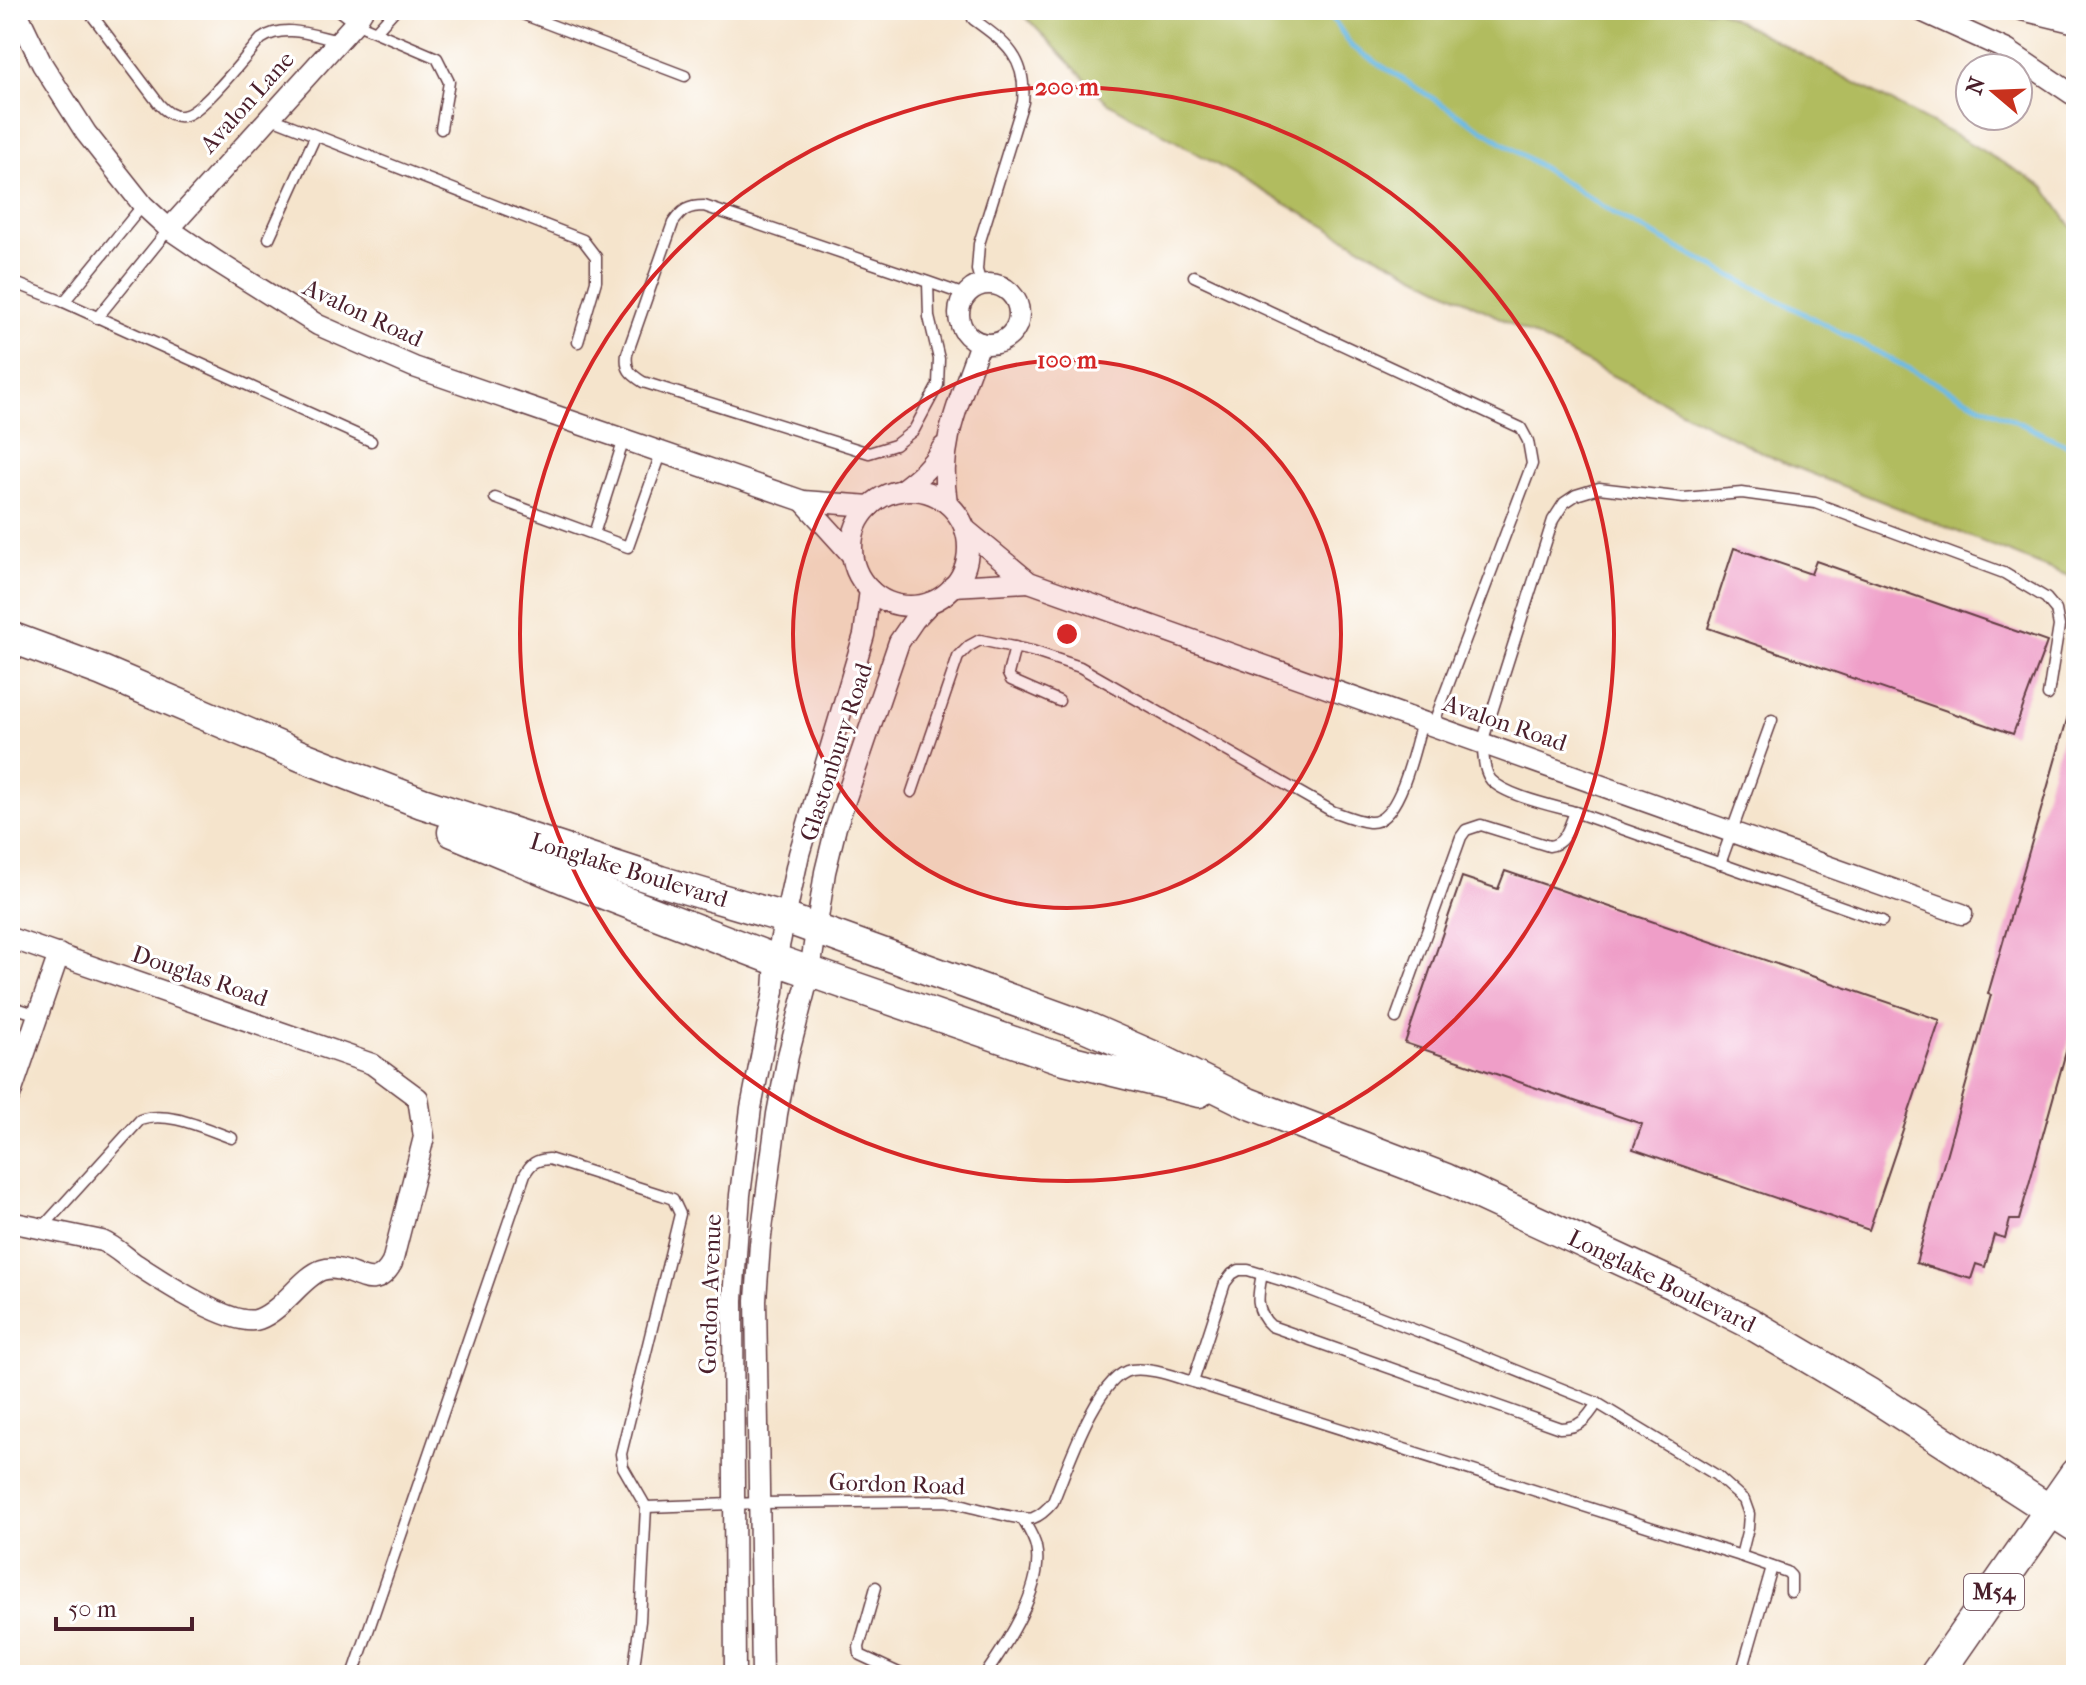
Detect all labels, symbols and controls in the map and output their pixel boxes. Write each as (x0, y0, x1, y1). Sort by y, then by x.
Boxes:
street label: Avalon Lane (194, 45, 300, 159)
north arrow (1954, 52, 2034, 132)
text: 200 m (1035, 73, 1100, 101)
text: N (1961, 73, 1991, 98)
street label: Avalon Road (298, 273, 428, 353)
text: 100 m (1037, 346, 1098, 374)
centre of rings (1053, 620, 1081, 648)
street label: Glastonbury Road (794, 659, 878, 845)
street label: Avalon Road (1439, 688, 1571, 758)
street label: Longlake Boulevard (527, 827, 732, 914)
street label: Douglas Road (128, 940, 272, 1013)
street label: Gordon Avenue (693, 1213, 727, 1375)
street label: Longlake Boulevard (1564, 1223, 1761, 1339)
street label: Gordon Road (828, 1468, 967, 1500)
road number: M54 (1964, 1574, 2024, 1610)
scale bar (56, 1581, 192, 1631)
text: 50 m (68, 1595, 117, 1623)

